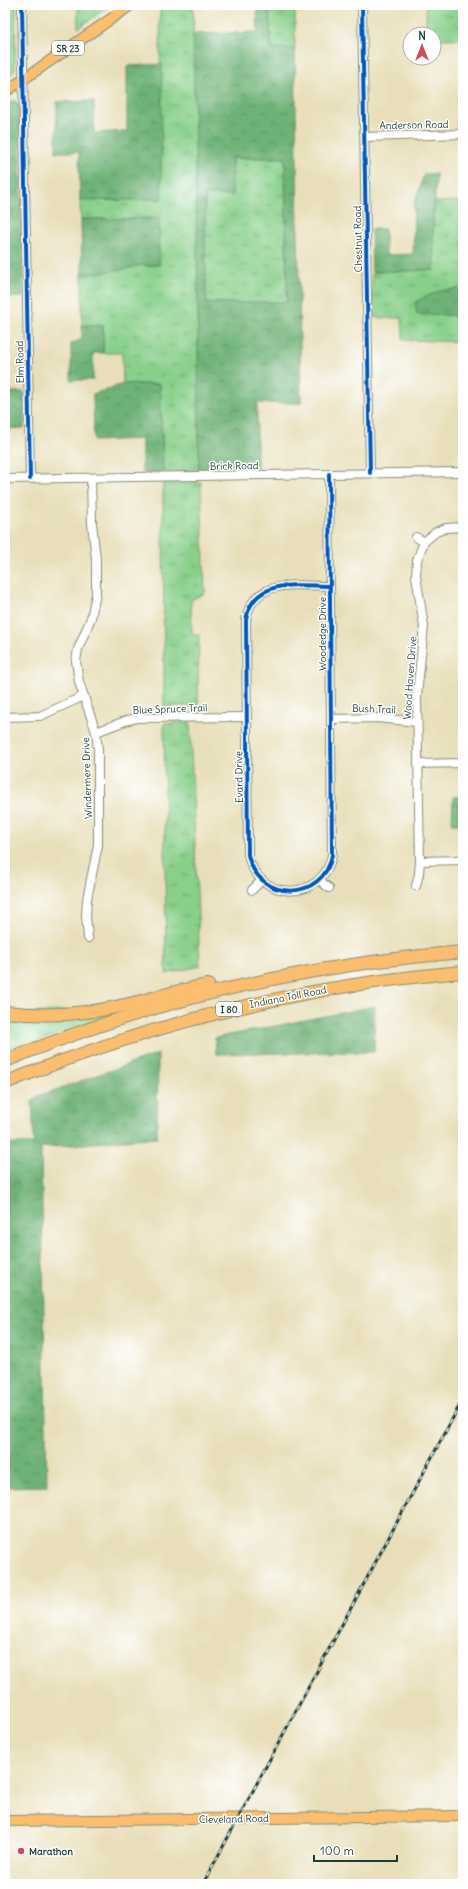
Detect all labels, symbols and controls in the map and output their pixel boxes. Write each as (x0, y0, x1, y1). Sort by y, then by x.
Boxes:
north arrow (402, 26, 442, 66)
text: N (418, 29, 426, 43)
road number: SR 23 (52, 41, 84, 55)
street label: Anderson Road (379, 118, 449, 132)
street label: Chestnut Road (351, 206, 365, 272)
street label: Elm Road (13, 340, 27, 383)
street label: Brick Road (209, 459, 259, 473)
street label: Woodedge Drive (316, 597, 329, 671)
street label: Wood Haven Drive (401, 636, 419, 720)
street label: Blue Spruce Trail (132, 701, 208, 717)
street label: Bush Trail (352, 702, 396, 716)
street label: Windermere Drive (79, 737, 95, 819)
street label: Evard Drive (232, 751, 246, 803)
street label: Indiana Toll Road (248, 983, 328, 1011)
road number: I 80 (216, 1002, 242, 1016)
street label: Cleveland Road (199, 1812, 269, 1826)
scale bar (314, 1837, 397, 1863)
text: 100 m (320, 1843, 354, 1858)
place label: Marathon (29, 1845, 73, 1858)
marker: Marathon (16, 1846, 26, 1856)

